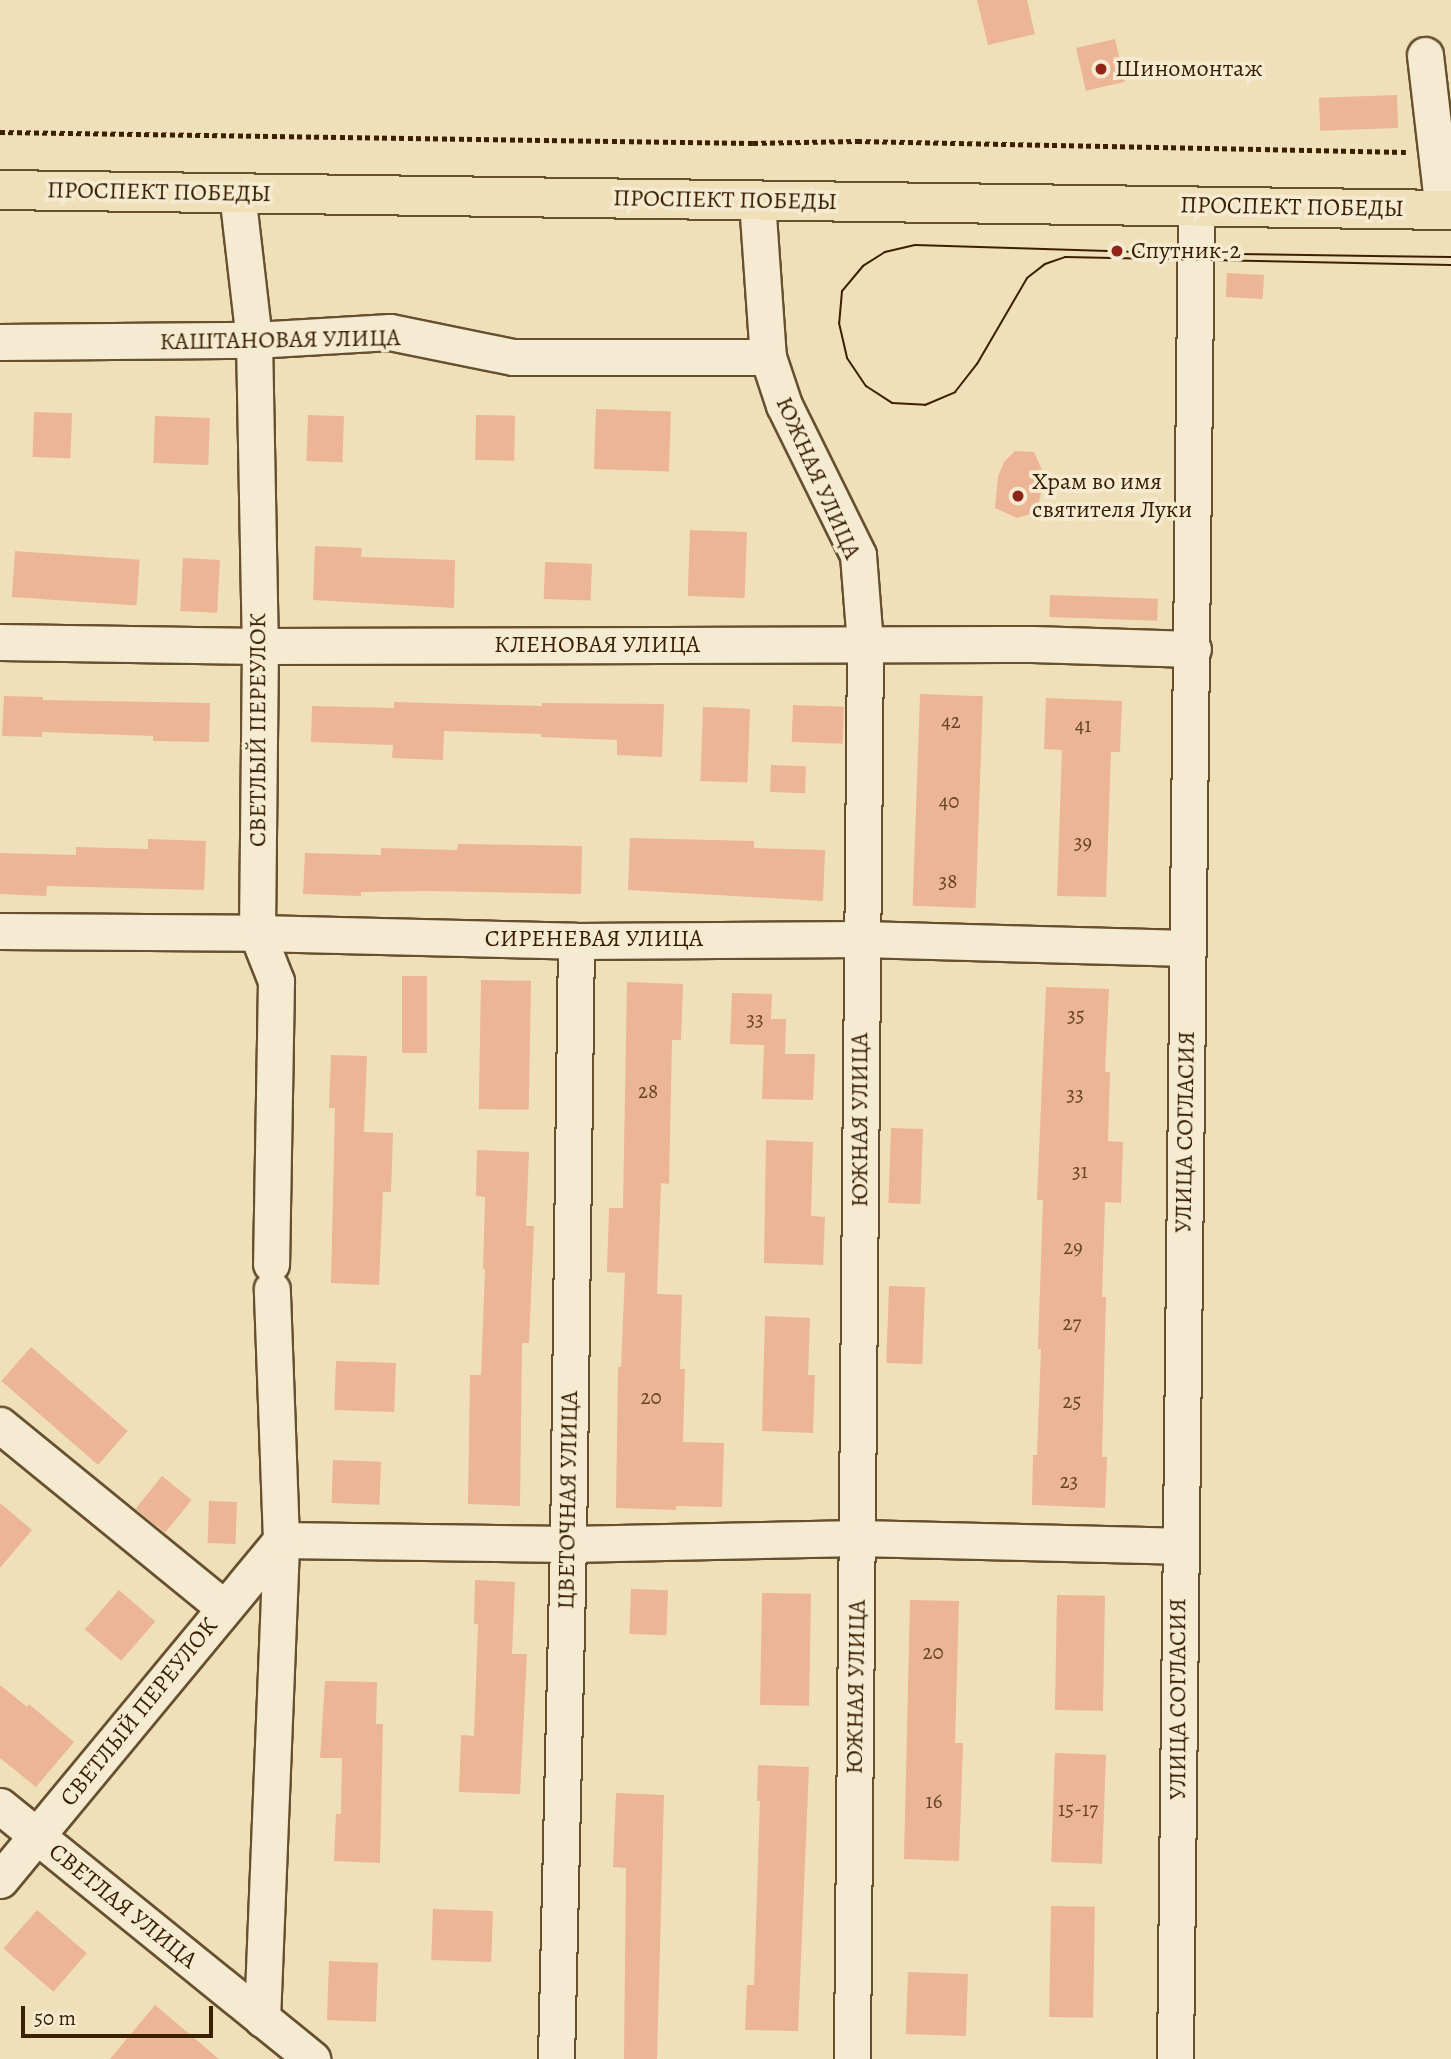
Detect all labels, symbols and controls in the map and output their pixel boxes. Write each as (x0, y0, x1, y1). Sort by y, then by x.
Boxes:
place label: Шиномонтаж (1115, 55, 1262, 83)
marker: Шиномонтаж (1093, 61, 1109, 77)
street label: ПРОСПЕКТ ПОБЕДЫ (47, 176, 271, 208)
street label: ПРОСПЕКТ ПОБЕДЫ (613, 184, 837, 216)
street label: ПРОСПЕКТ ПОБЕДЫ (1180, 191, 1404, 223)
place label: Спутник-2 (1131, 237, 1241, 265)
marker: Спутник-2 (1109, 243, 1125, 259)
street label: КАШТАНОВАЯ УЛИЦА (159, 324, 401, 356)
street label: ЮЖНАЯ УЛИЦА (769, 392, 867, 564)
place label: Храм во имя святителя Луки (1032, 468, 1192, 524)
marker: Храм во имя святителя Луки (1010, 488, 1026, 504)
street label: СВЕТЛЫЙ ПЕРЕУЛОК (244, 613, 272, 847)
street label: КЛЕНОВАЯ УЛИЦА (494, 631, 700, 659)
house number: 42 (941, 708, 961, 734)
house number: 41 (1075, 712, 1091, 738)
house number: 40 (939, 788, 959, 814)
house number: 39 (1074, 829, 1092, 855)
house number: 38 (939, 868, 957, 894)
street label: СИРЕНЕВАЯ УЛИЦА (485, 925, 703, 953)
house number: 35 (1067, 1002, 1085, 1028)
house number: 33 (746, 1006, 764, 1032)
street label: УЛИЦА СОГЛАСИЯ (1169, 1031, 1201, 1233)
street label: ЮЖНАЯ УЛИЦА (846, 1033, 874, 1207)
house number: 28 (638, 1078, 658, 1104)
house number: 33 (1066, 1081, 1084, 1107)
house number: 31 (1072, 1158, 1088, 1184)
house number: 29 (1063, 1234, 1083, 1260)
house number: 27 (1063, 1310, 1081, 1336)
house number: 20 (640, 1384, 662, 1410)
house number: 25 (1062, 1388, 1082, 1414)
street label: ЦВЕТОЧНАЯ УЛИЦА (552, 1391, 584, 1609)
house number: 23 (1060, 1468, 1078, 1494)
street label: УЛИЦА СОГЛАСИЯ (1164, 1598, 1192, 1800)
street label: ЮЖНАЯ УЛИЦА (840, 1600, 872, 1774)
street label: СВЕТЛЫЙ ПЕРЕУЛОК (54, 1612, 224, 1812)
house number: 20 (922, 1639, 944, 1665)
house number: 16 (926, 1788, 942, 1814)
house number: 15-17 (1058, 1796, 1098, 1822)
street label: СВЕТЛАЯ УЛИЦА (43, 1837, 203, 1975)
scale bar (24, 1993, 217, 2037)
text: 50 m (34, 2004, 76, 2032)

